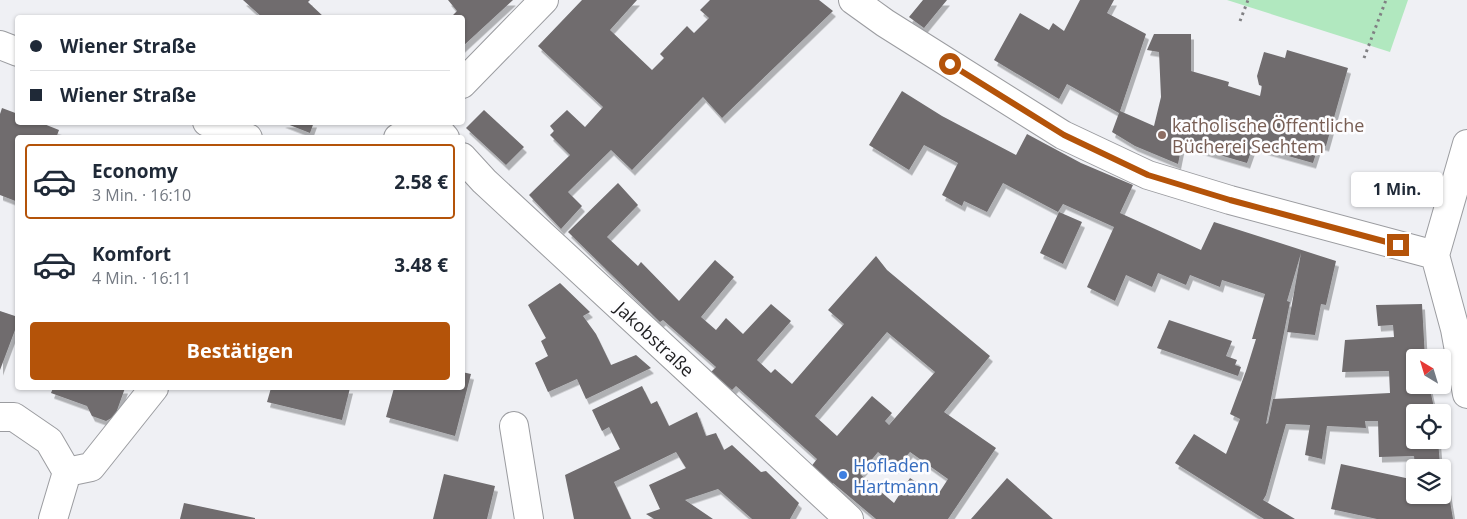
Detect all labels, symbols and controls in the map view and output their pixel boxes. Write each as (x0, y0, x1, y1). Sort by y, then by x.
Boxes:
text: Wiener Straße (60, 33, 196, 59)
route start (939, 53, 961, 75)
text: Wiener Straße (60, 82, 196, 108)
place label: katholische Öffentliche Bücherei Sechtem (1172, 113, 1364, 158)
marker: katholische Öffentliche Bücherei Sechtem (1156, 129, 1168, 141)
text: Economy (92, 158, 178, 184)
icon: car (32, 159, 77, 204)
text: 2.58 € (394, 169, 448, 195)
callout: 1 Min. (1352, 172, 1444, 208)
text: 1 Min. (1373, 178, 1421, 200)
text: 3 Min. · 16:10 (92, 184, 191, 206)
route end (1387, 234, 1409, 256)
text: Komfort (92, 241, 171, 267)
icon: car (32, 242, 77, 287)
text: 3.48 € (394, 252, 448, 278)
text: 4 Min. · 16:11 (92, 267, 191, 289)
street label: Jakobstraße (609, 295, 700, 382)
button: Bestätigen (30, 322, 450, 380)
north arrow (1406, 349, 1451, 394)
map controls (1406, 349, 1451, 504)
button: locate (1406, 404, 1451, 449)
place label: Hofladen Hartmann (853, 453, 939, 498)
button: layers (1406, 459, 1451, 504)
marker: Hofladen Hartmann (837, 469, 849, 481)

